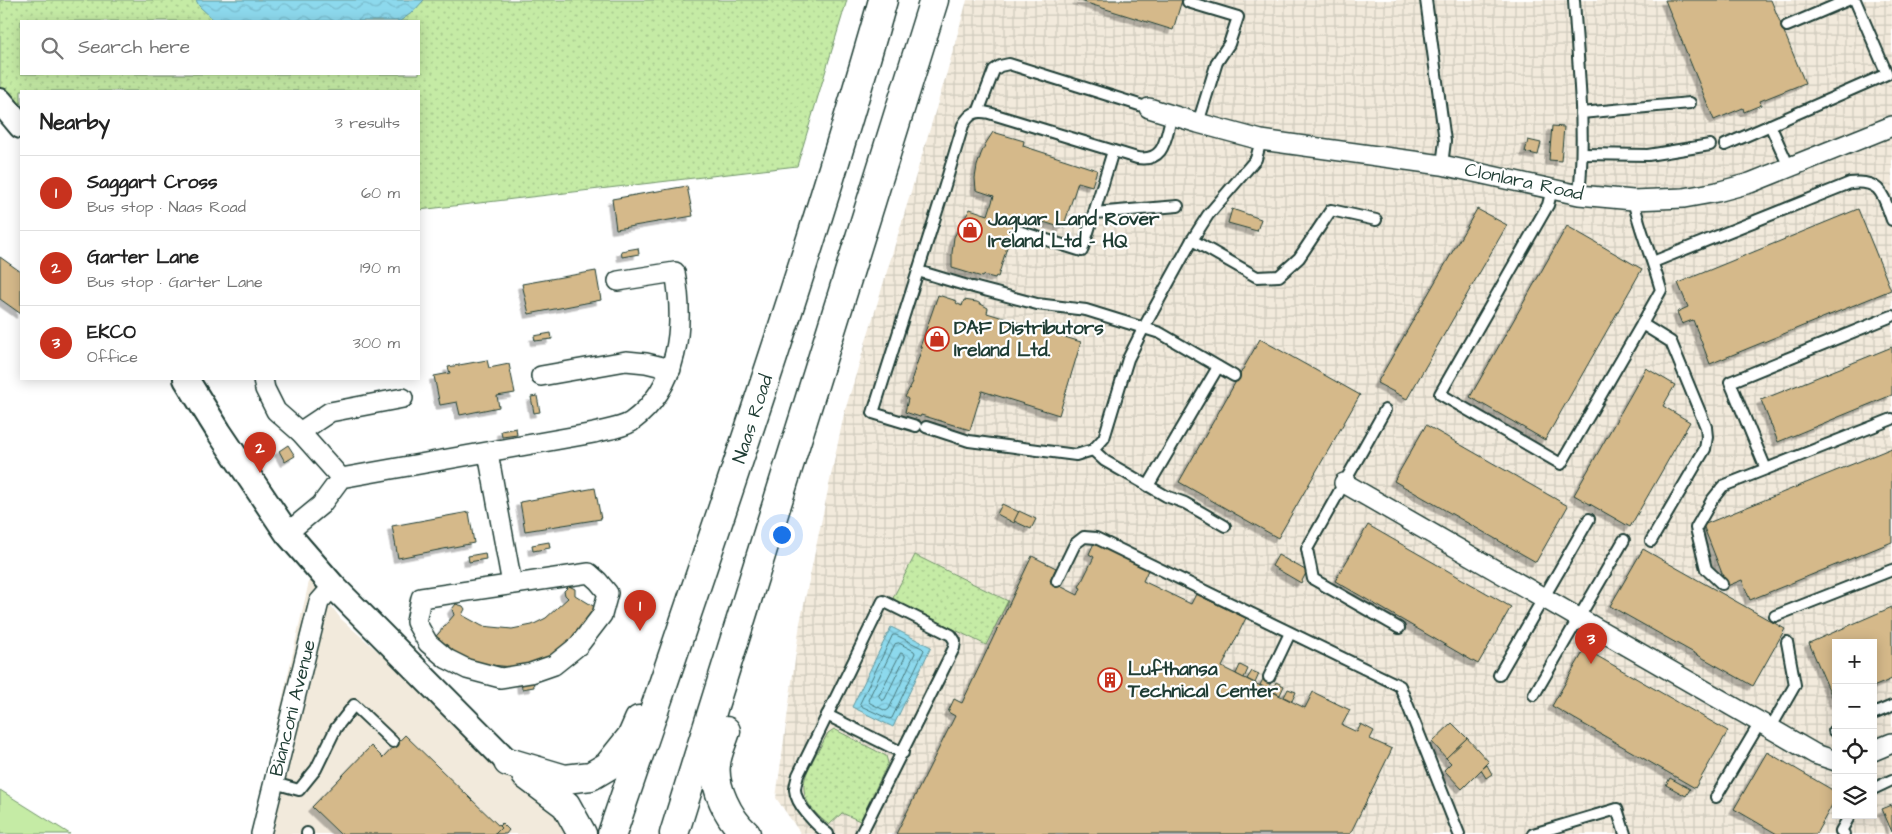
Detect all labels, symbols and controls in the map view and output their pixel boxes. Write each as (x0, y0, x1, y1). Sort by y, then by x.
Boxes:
search box (20, 20, 420, 75)
icon: search (38, 34, 66, 62)
text: Search here (78, 34, 190, 61)
text: Nearby (40, 108, 110, 137)
text: 3 results (335, 112, 400, 134)
street label: Clonlara Road (1462, 156, 1586, 208)
text: Saggart Cross (87, 169, 218, 196)
text: 1 (55, 182, 57, 204)
text: 60 m (361, 182, 400, 204)
text: Bus stop · Naas Road (87, 196, 246, 218)
place label: Jaguar Land Rover Ireland Ltd - HQ (987, 206, 1160, 255)
shop icon: Jaguar Land Rover Ireland Ltd - HQ (957, 217, 983, 243)
text: Garter Lane (87, 244, 199, 271)
text: 2 (51, 257, 61, 279)
text: 190 m (360, 257, 400, 279)
text: Bus stop · Garter Lane (87, 271, 263, 293)
place label: DAF Distributors Ireland Ltd. (954, 315, 1104, 364)
text: EKCO (87, 319, 136, 346)
shop icon: DAF Distributors Ireland Ltd. (924, 326, 950, 352)
text: 3 (52, 332, 60, 354)
text: 300 m (353, 332, 400, 354)
text: Office (87, 346, 138, 368)
street label: Naas Road (726, 371, 780, 467)
pin: 2 (244, 432, 276, 473)
your location (769, 522, 795, 548)
pin: 1 (624, 590, 656, 631)
pin: 3 (1575, 623, 1607, 664)
street label: Bianconi Avenue (263, 637, 323, 779)
map controls (1832, 639, 1877, 819)
button: + (1832, 639, 1877, 684)
place label: Lufthansa Technical Center (1127, 656, 1278, 705)
building icon: Lufthansa Technical Center (1097, 667, 1123, 693)
button: − (1832, 684, 1877, 729)
button: locate (1832, 729, 1877, 774)
button: layers (1832, 774, 1877, 819)

